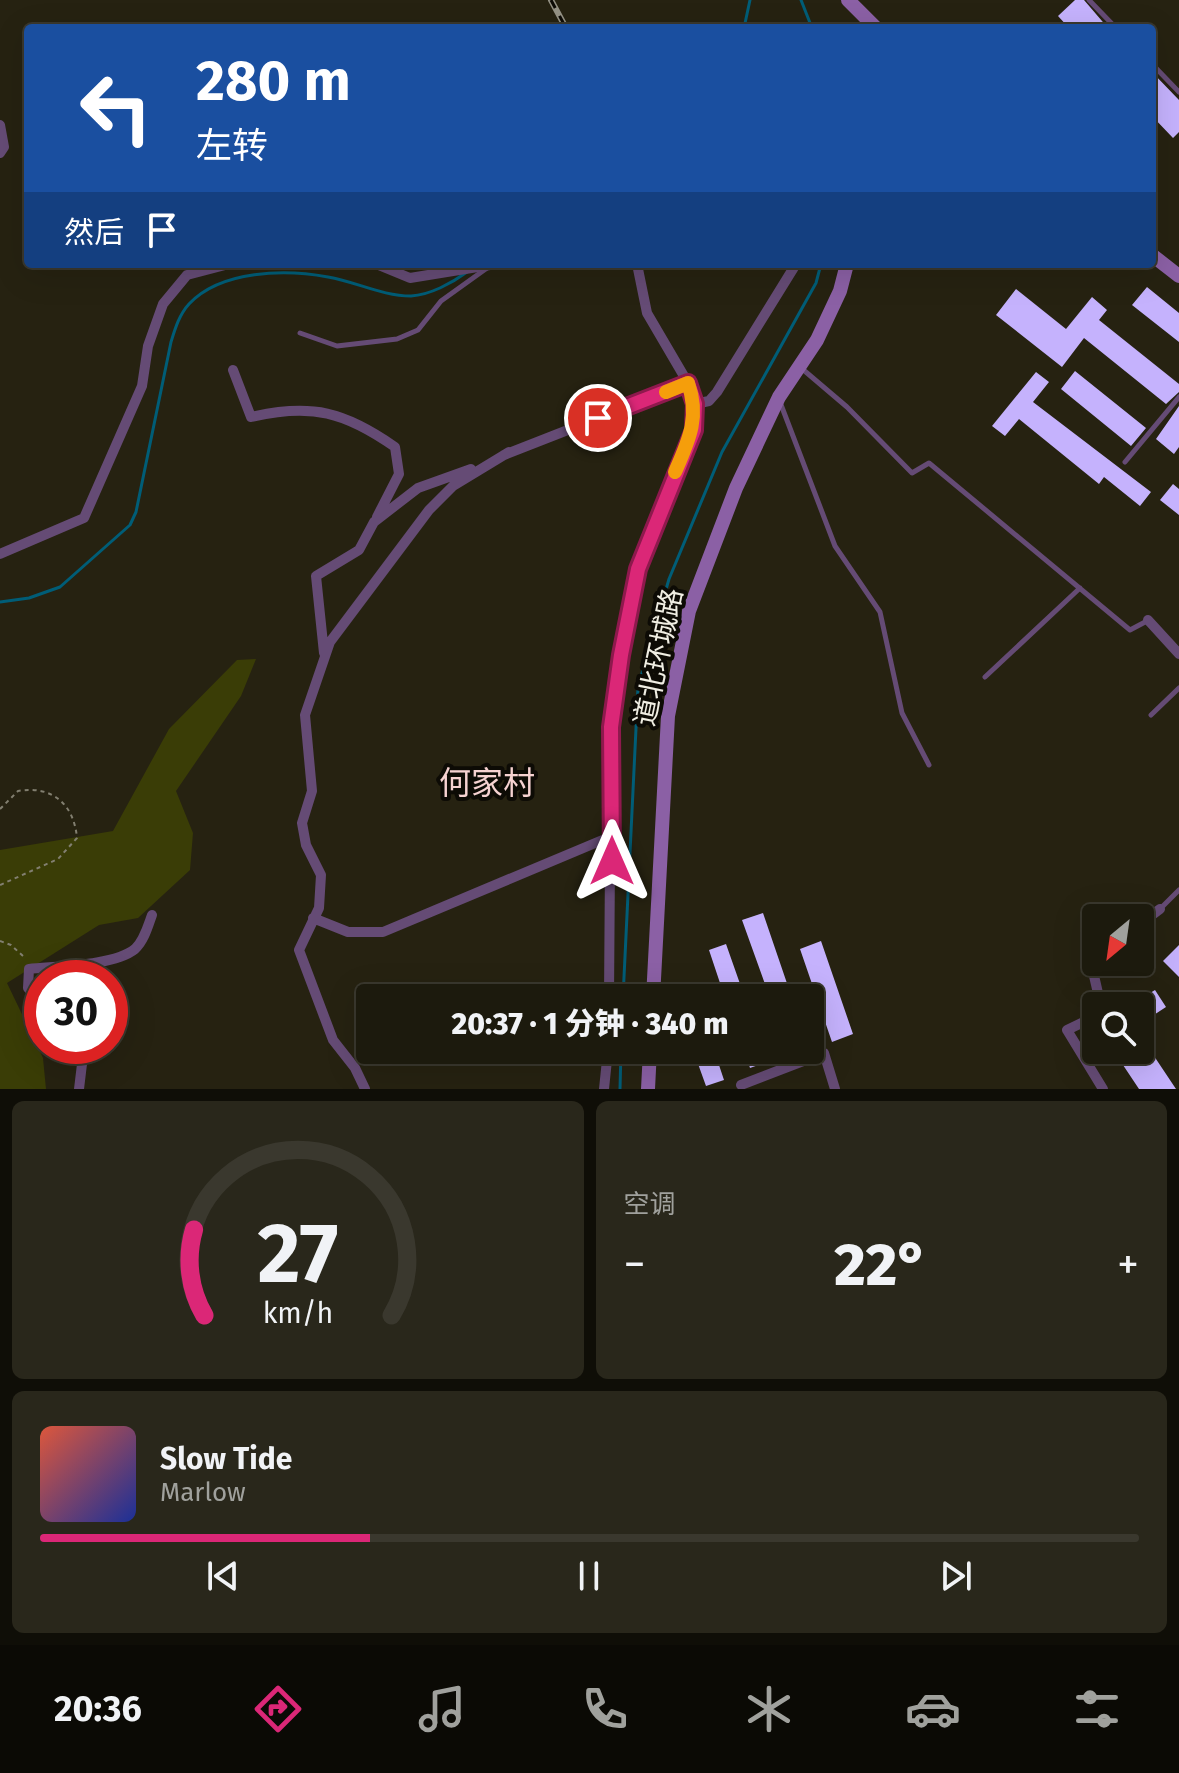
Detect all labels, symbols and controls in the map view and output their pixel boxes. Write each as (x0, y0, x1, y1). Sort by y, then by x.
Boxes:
text: 280 m (196, 48, 351, 115)
icon: left (64, 56, 168, 160)
text: 左转 (196, 124, 268, 168)
icon: arrive (140, 208, 184, 252)
text: 然后 (64, 215, 124, 251)
pin (564, 384, 632, 452)
icon: arrive (576, 396, 620, 440)
street label: 道北环城路 (628, 585, 689, 729)
district label: 何家村 (439, 764, 535, 802)
position arrow (570, 819, 654, 903)
north arrow (1082, 904, 1154, 976)
map controls (1082, 904, 1154, 1064)
speed limit sign: 30 (24, 960, 128, 1064)
button: search (1082, 992, 1154, 1064)
text: 20:37 · 1 分钟 · 340 m (452, 1006, 728, 1042)
text: 空调 (624, 1189, 676, 1220)
text: 27 (257, 1204, 338, 1304)
text: 22° (834, 1229, 928, 1301)
text: − (624, 1238, 646, 1291)
text: + (1117, 1238, 1139, 1291)
text: km/h (262, 1296, 333, 1331)
text: Slow Tide (160, 1441, 292, 1477)
text: Marlow (160, 1477, 246, 1508)
icon: previous (201, 1554, 245, 1598)
icon: pause (567, 1554, 611, 1598)
icon: next (934, 1554, 978, 1598)
icon: directions (250, 1681, 306, 1737)
icon: music (414, 1681, 470, 1737)
icon: phone (577, 1681, 633, 1737)
icon: climate (741, 1681, 797, 1737)
icon: car (905, 1681, 961, 1737)
icon: filters (1069, 1681, 1125, 1737)
text: 20:36 (54, 1687, 142, 1731)

